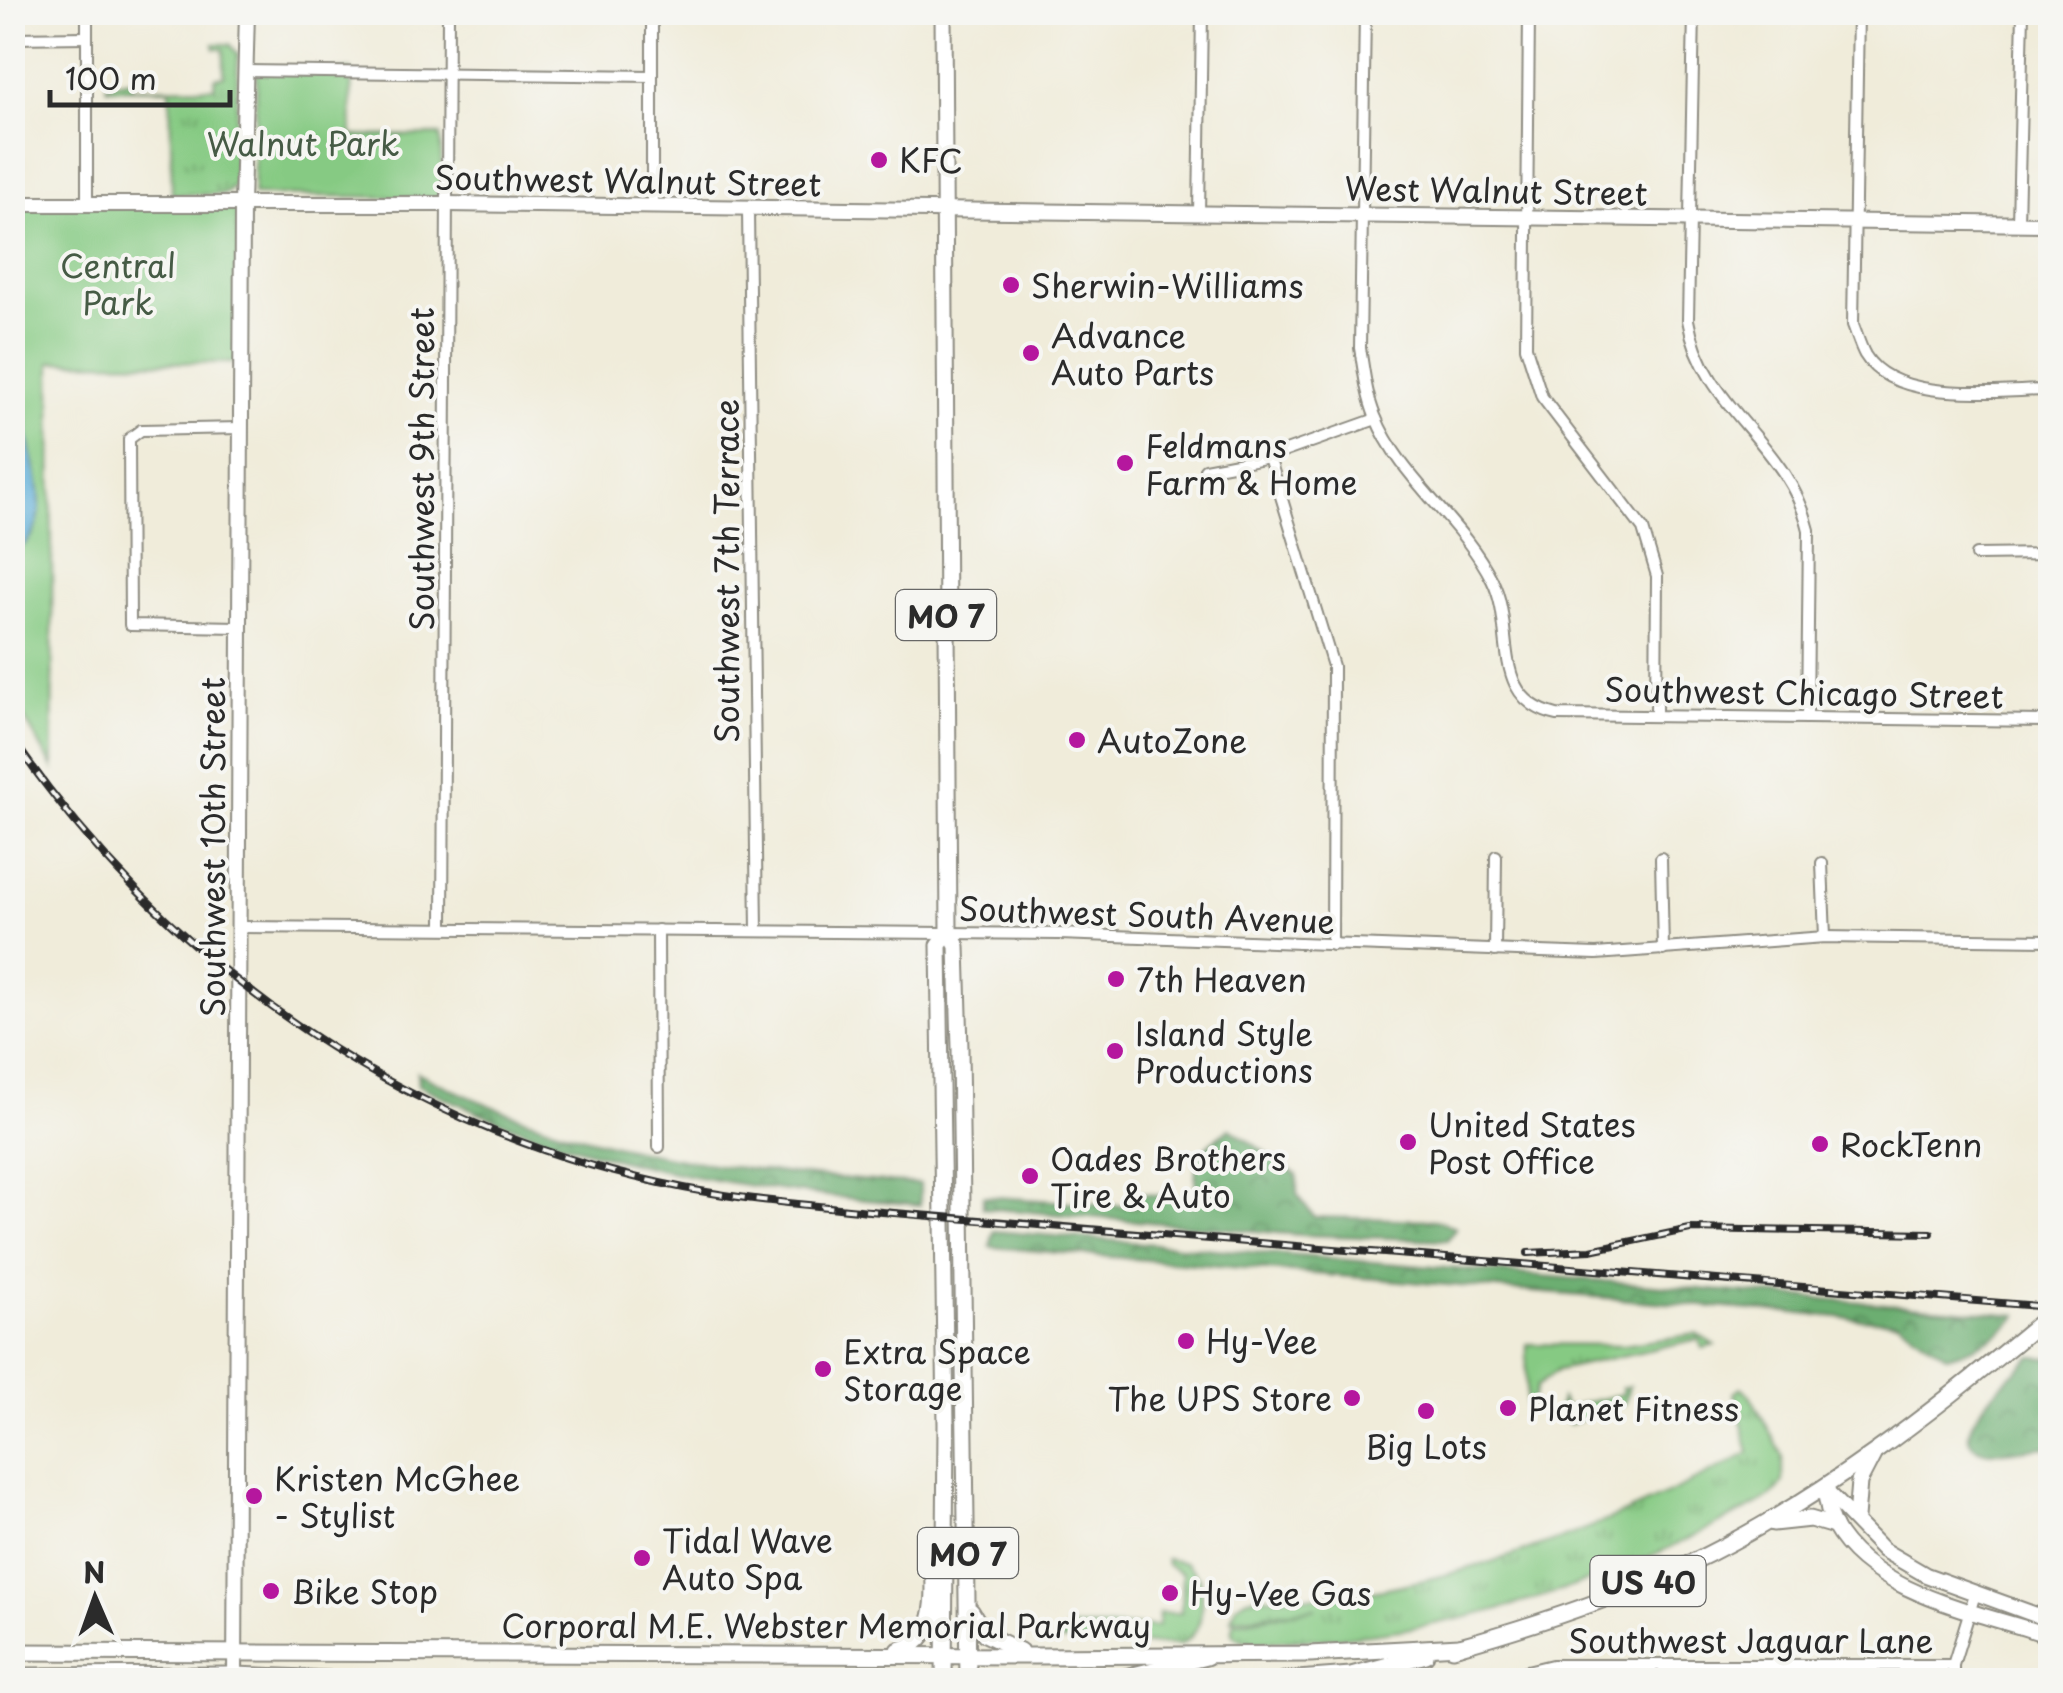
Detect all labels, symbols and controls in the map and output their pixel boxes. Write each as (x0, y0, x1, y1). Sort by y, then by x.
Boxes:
scale bar (50, 45, 230, 107)
text: 100 m (65, 55, 157, 100)
park label: Walnut Park (207, 119, 399, 167)
place label: KFC (899, 136, 963, 184)
marker: KFC (868, 149, 890, 171)
street label: Southwest Walnut Street (434, 153, 822, 207)
street label: West Walnut Street (1344, 163, 1648, 217)
park label: Central Park (60, 241, 176, 326)
place label: Sherwin-Williams (1031, 261, 1304, 309)
marker: Sherwin-Williams (1000, 274, 1022, 296)
street label: Southwest 9th Street (397, 307, 445, 631)
place label: Advance Auto Parts (1051, 311, 1214, 396)
marker: Advance Auto Parts (1020, 342, 1042, 364)
street label: Southwest 7th Terrace (702, 399, 750, 743)
place label: Feldmans Farm & Home (1145, 421, 1358, 506)
marker: Feldmans Farm & Home (1114, 452, 1136, 474)
road number: MO 7 (896, 590, 996, 640)
street label: Southwest Chicago Street (1604, 665, 2004, 719)
street label: Southwest 10th Street (188, 677, 236, 1017)
place label: AutoZone (1097, 716, 1247, 764)
marker: AutoZone (1066, 729, 1088, 751)
street label: Southwest South Avenue (958, 883, 1336, 945)
place label: 7th Heaven (1136, 955, 1307, 1003)
marker: 7th Heaven (1105, 968, 1127, 990)
place label: Island Style Productions (1135, 1009, 1313, 1094)
marker: Island Style Productions (1104, 1040, 1126, 1062)
place label: United States Post Office (1428, 1100, 1636, 1185)
place label: RockTenn (1840, 1120, 1982, 1168)
marker: United States Post Office (1397, 1131, 1419, 1153)
marker: RockTenn (1809, 1133, 1831, 1155)
place label: Oades Brothers Tire & Auto (1050, 1134, 1286, 1219)
marker: Oades Brothers Tire & Auto (1019, 1165, 1041, 1187)
place label: Hy-Vee (1206, 1317, 1318, 1365)
place label: Extra Space Storage (843, 1327, 1031, 1412)
marker: Hy-Vee (1175, 1330, 1197, 1352)
marker: Extra Space Storage (812, 1358, 834, 1380)
place label: The UPS Store (1108, 1374, 1332, 1422)
place label: Planet Fitness (1528, 1384, 1739, 1432)
marker: The UPS Store (1341, 1387, 1363, 1409)
marker: Planet Fitness (1497, 1397, 1519, 1419)
marker: Big Lots (1415, 1400, 1437, 1422)
place label: Big Lots (1365, 1422, 1487, 1470)
place label: Kristen McGhee - Stylist (274, 1454, 520, 1539)
marker: Kristen McGhee - Stylist (243, 1485, 265, 1507)
place label: Tidal Wave Auto Spa (662, 1516, 833, 1601)
road number: MO 7 (918, 1528, 1018, 1578)
marker: Tidal Wave Auto Spa (631, 1547, 653, 1569)
north arrow (45, 1548, 145, 1648)
text: N (82, 1550, 106, 1593)
road number: US 40 (1590, 1556, 1706, 1606)
place label: Bike Stop (291, 1567, 438, 1615)
place label: Hy-Vee Gas (1190, 1569, 1371, 1617)
marker: Bike Stop (260, 1580, 282, 1602)
marker: Hy-Vee Gas (1159, 1582, 1181, 1604)
street label: Corporal M.E. Webster Memorial Parkway (501, 1601, 1151, 1649)
street label: Southwest Jaguar Lane (1569, 1616, 1933, 1664)

